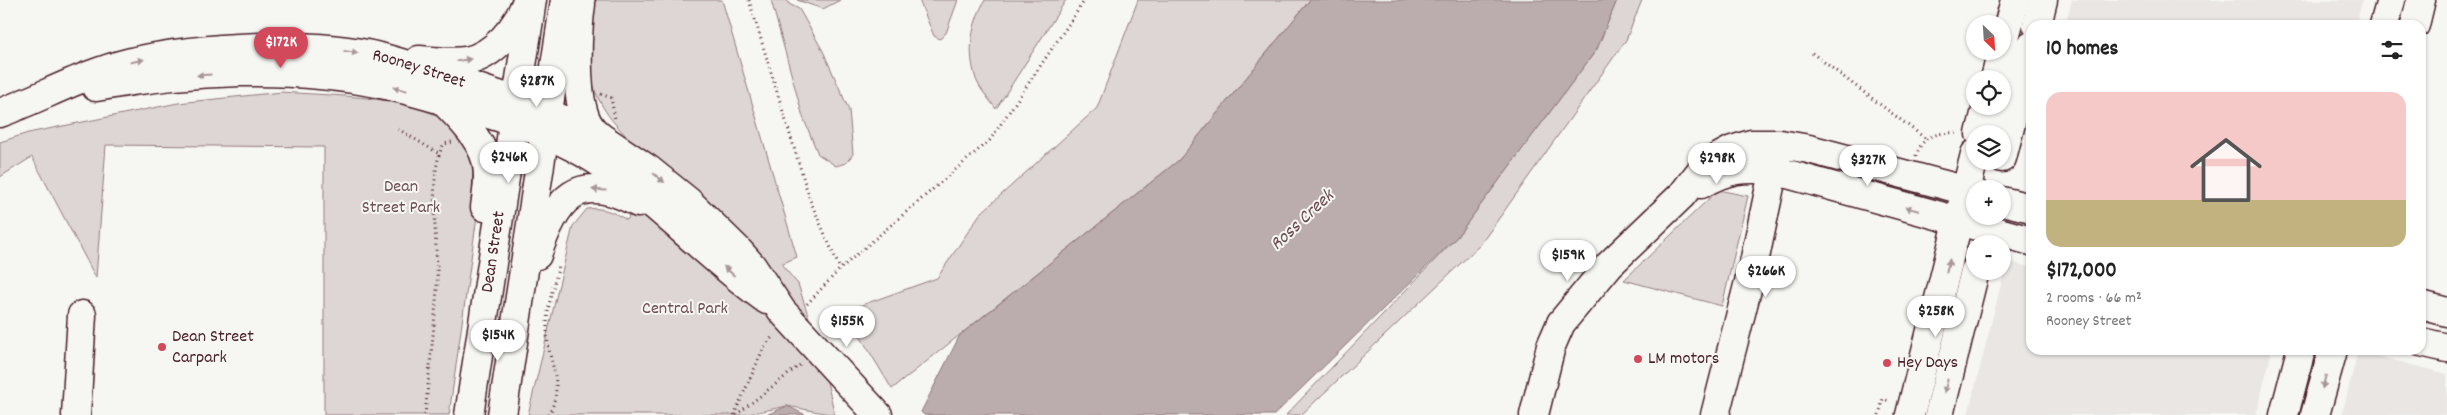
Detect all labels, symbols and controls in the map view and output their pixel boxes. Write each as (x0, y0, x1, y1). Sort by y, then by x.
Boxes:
north arrow (1966, 15, 2011, 60)
map controls (1966, 15, 2011, 280)
pin: $172K (246, 27, 316, 69)
text: $172K (265, 31, 297, 54)
text: 10 homes (2046, 35, 2118, 65)
icon: filters (2378, 36, 2406, 64)
street label: Rooney Street (370, 43, 469, 96)
one-way arrow (343, 49, 359, 57)
one-way arrow (456, 56, 472, 64)
one-way arrow (129, 57, 144, 65)
pin: $287K (502, 66, 572, 108)
text: $287K (519, 70, 555, 93)
button: locate (1966, 70, 2011, 115)
one-way arrow (195, 71, 211, 79)
one-way arrow (392, 85, 408, 93)
button: layers (1966, 125, 2011, 170)
icon: home (2181, 125, 2271, 215)
pin: $246K (474, 142, 544, 184)
pin: $298K (1682, 142, 1752, 185)
pin: $327K (1833, 144, 1903, 187)
text: $246K (491, 146, 527, 169)
text: $298K (1699, 147, 1735, 170)
text: $327K (1850, 149, 1886, 172)
one-way arrow (652, 172, 665, 183)
park label: Dean Street Park (362, 175, 440, 221)
button: + (1966, 180, 2011, 225)
water label: Ross Creek (1265, 183, 1343, 258)
one-way arrow (590, 185, 606, 193)
one-way arrow (1905, 204, 1920, 212)
street label: Dean Street (475, 209, 512, 294)
button: − (1966, 235, 2011, 280)
pin: $159K (1533, 240, 1603, 282)
text: $159K (1551, 244, 1585, 267)
pin: $266K (1731, 256, 1801, 298)
text: $172,000 (2046, 257, 2117, 287)
one-way arrow (1944, 258, 1952, 273)
text: $266K (1747, 260, 1785, 283)
one-way arrow (724, 265, 736, 277)
text: 2 rooms · 66 m² (2046, 287, 2142, 310)
pin: $258K (1901, 296, 1971, 338)
park label: Central Park (642, 297, 728, 322)
text: $258K (1918, 300, 1954, 323)
pin: $155K (812, 306, 882, 348)
text: $155K (830, 310, 864, 333)
text: Rooney Street (2046, 310, 2132, 333)
pin: $154K (463, 320, 533, 362)
text: $154K (481, 324, 515, 347)
place label: Dean Street Carpark (172, 325, 254, 371)
marker: Dean Street Carpark (156, 341, 168, 353)
place label: LM motors (1648, 347, 1719, 372)
place label: Hey Days (1897, 351, 1958, 376)
marker: LM motors (1632, 353, 1644, 365)
marker: Hey Days (1881, 357, 1893, 369)
one-way arrow (2320, 375, 2328, 390)
one-way arrow (1942, 379, 1950, 394)

